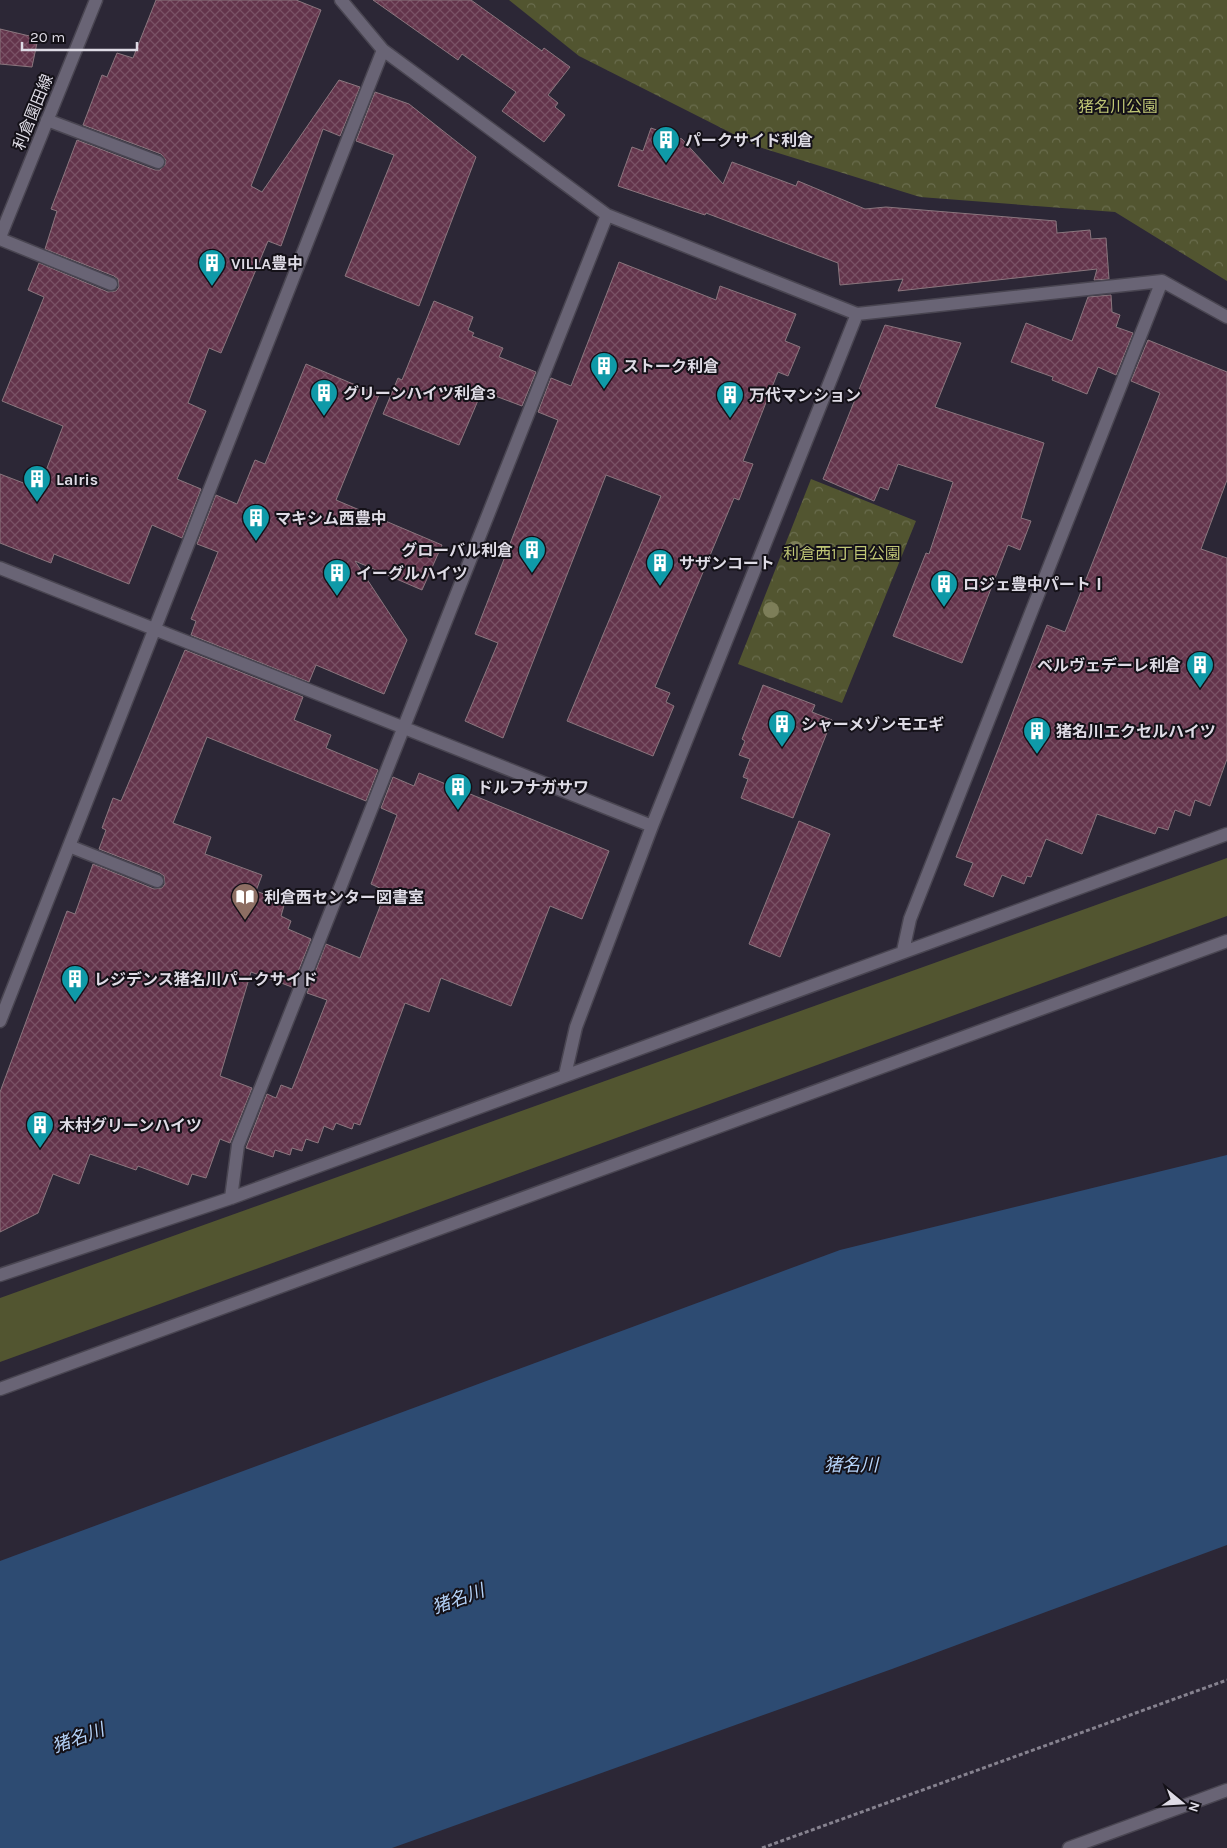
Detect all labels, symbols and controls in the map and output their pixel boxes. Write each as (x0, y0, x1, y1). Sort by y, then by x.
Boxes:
scale bar (22, 20, 138, 52)
text: 20 m (30, 28, 65, 46)
street label: 利倉園田線 (9, 71, 57, 153)
park label: 猪名川公園 (1078, 97, 1158, 116)
building icon: パークサイド利倉 (651, 125, 681, 164)
place label: パークサイド利倉 (685, 131, 813, 150)
building icon: VILLA豊中 (197, 248, 227, 287)
place label: VILLA豊中 (231, 254, 303, 273)
building icon: ストーク利倉 (589, 351, 619, 390)
place label: ストーク利倉 (623, 357, 719, 376)
building icon: グリーンハイツ利倉3 (309, 378, 339, 417)
building icon: 万代マンション (715, 380, 745, 419)
place label: グリーンハイツ利倉3 (343, 384, 496, 403)
place label: 万代マンション (749, 386, 861, 405)
building icon: LaIris (22, 464, 52, 503)
place label: LaIris (56, 470, 98, 489)
building icon: マキシム西豊中 (241, 503, 271, 542)
place label: マキシム西豊中 (275, 509, 387, 528)
building icon: グローバル利倉 (517, 535, 547, 574)
place label: グローバル利倉 (401, 541, 513, 560)
park label: 利倉西1丁目公園 (783, 544, 901, 563)
building icon: サザンコート (645, 548, 675, 587)
place label: サザンコート (679, 554, 775, 573)
building icon: イーグルハイツ (322, 558, 352, 597)
place label: イーグルハイツ (356, 564, 468, 583)
building icon: ロジェ豊中パートⅠ (929, 569, 959, 608)
place label: ロジェ豊中パートⅠ (963, 575, 1107, 594)
building icon: ベルヴェデーレ利倉 (1185, 650, 1215, 689)
place label: ベルヴェデーレ利倉 (1037, 656, 1181, 675)
building icon: シャーメゾンモエギ (767, 709, 797, 748)
place label: シャーメゾンモエギ (801, 715, 944, 734)
building icon: 猪名川エクセルハイツ (1022, 716, 1052, 755)
place label: 猪名川エクセルハイツ (1056, 722, 1216, 741)
building icon: ドルフナガサワ (443, 772, 473, 811)
place label: ドルフナガサワ (477, 778, 589, 797)
library icon: 利倉西センター図書室 (230, 882, 260, 921)
place label: 利倉西センター図書室 (264, 888, 424, 907)
building icon: レジデンス猪名川パークサイド (60, 964, 90, 1003)
place label: レジデンス猪名川パークサイド (94, 970, 318, 989)
building icon: 木村グリーンハイツ (25, 1110, 55, 1149)
place label: 木村グリーンハイツ (59, 1116, 202, 1135)
water label: 猪名川 (824, 1454, 880, 1476)
water label: 猪名川 (429, 1579, 489, 1619)
water label: 猪名川 (49, 1718, 109, 1758)
north arrow (1157, 1778, 1207, 1828)
text: N (1184, 1799, 1204, 1814)

